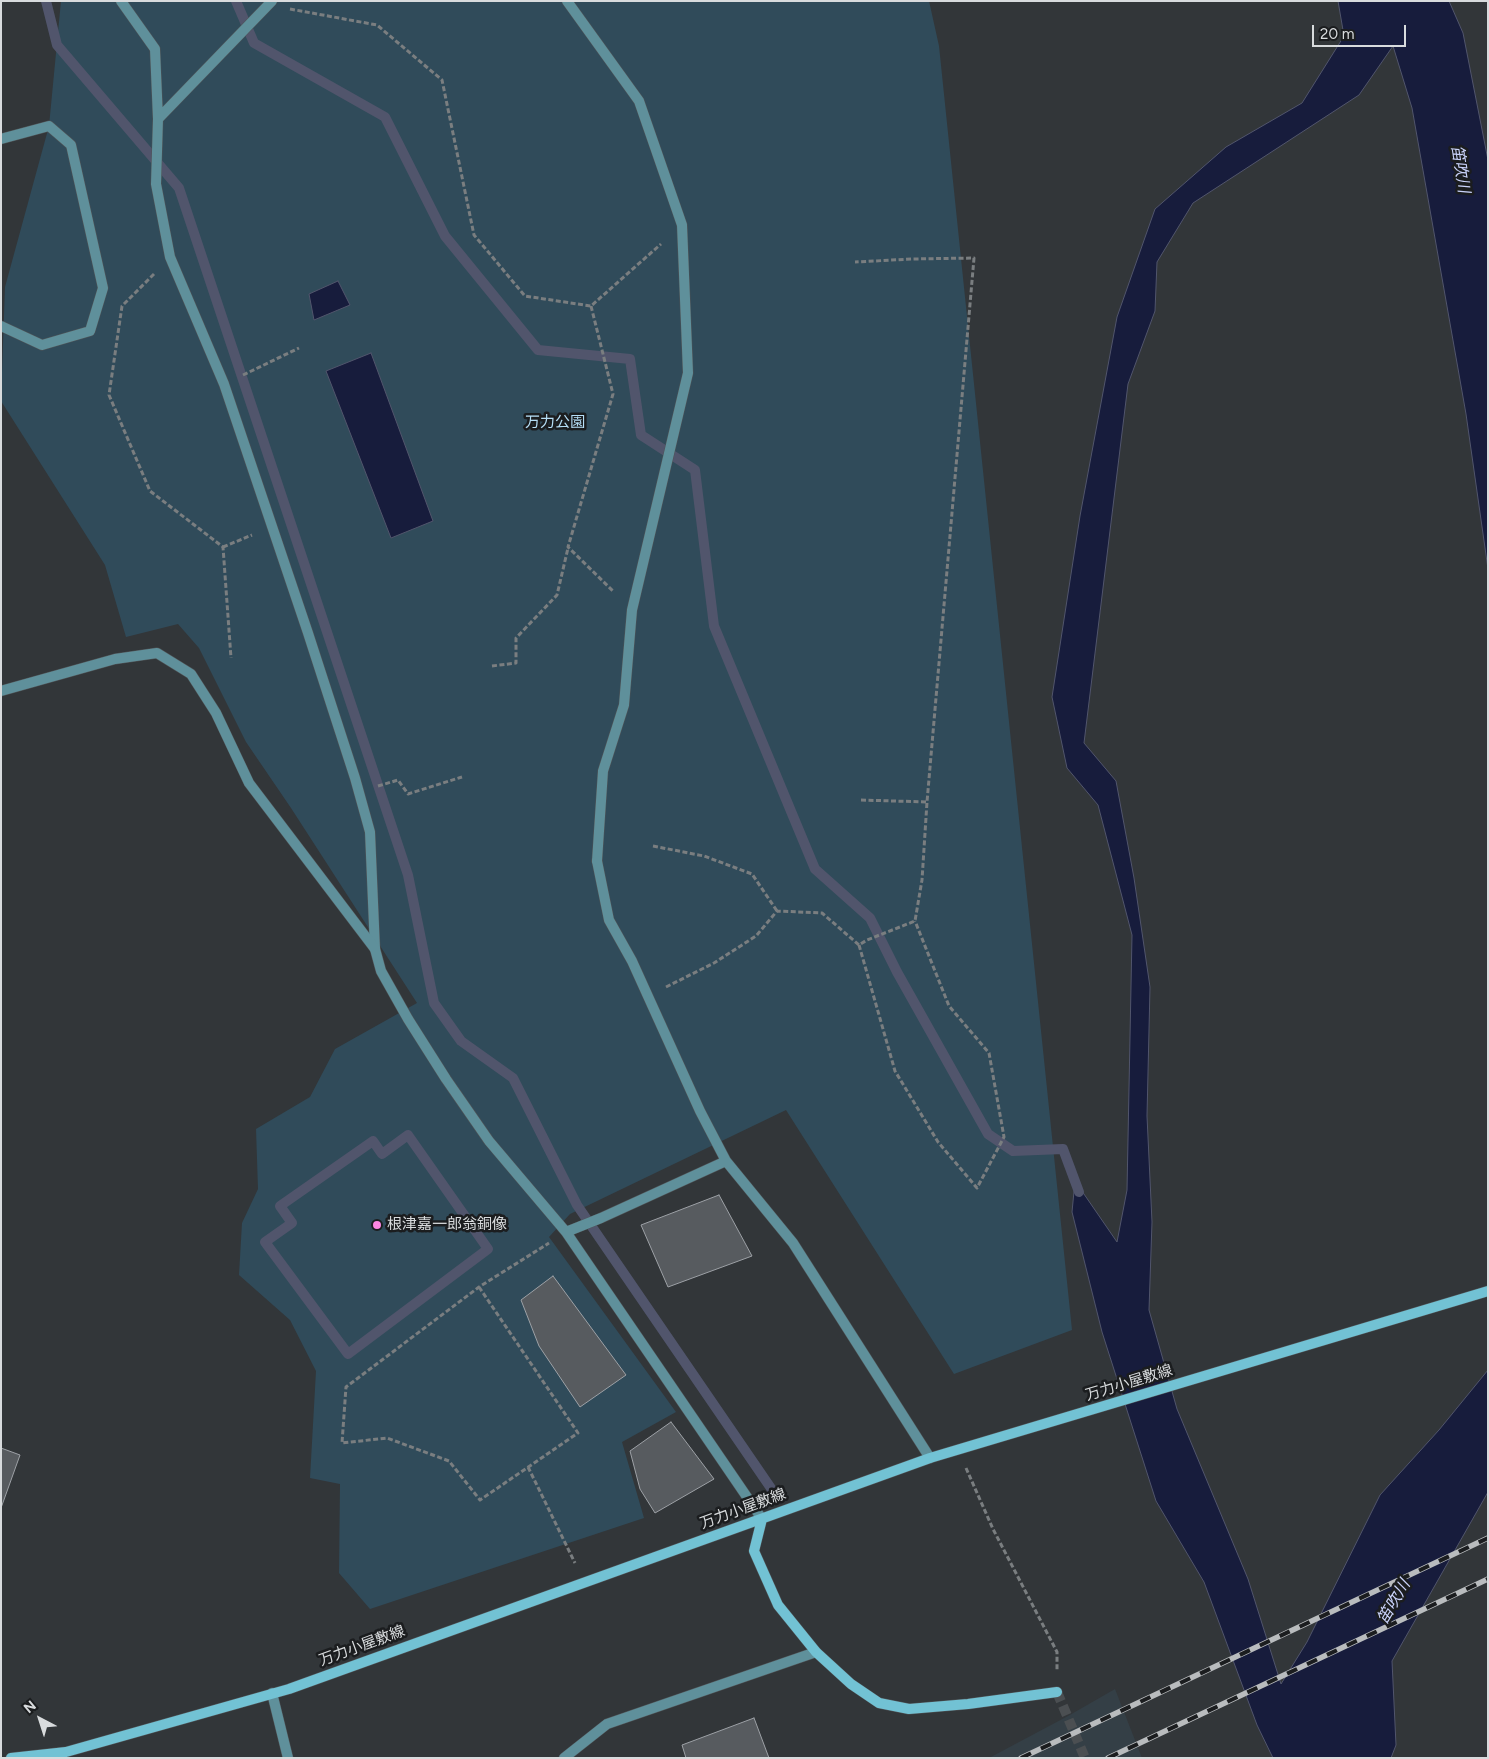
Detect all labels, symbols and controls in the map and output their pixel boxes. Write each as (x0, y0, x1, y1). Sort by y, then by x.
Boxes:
scale bar (1314, 15, 1408, 47)
text: 20 m (1320, 25, 1354, 43)
water label: 笛吹川 (1447, 144, 1473, 194)
park label: 万力公園 (525, 414, 585, 432)
place label: 根津嘉一郎翁銅像 (387, 1216, 507, 1234)
marker: 根津嘉一郎翁銅像 (371, 1219, 383, 1231)
street label: 万力小屋敷線 (1083, 1361, 1175, 1405)
street label: 万力小屋敷線 (698, 1485, 788, 1533)
water label: 笛吹川 (1373, 1576, 1415, 1628)
street label: 万力小屋敷線 (317, 1622, 407, 1670)
north arrow (15, 1694, 65, 1744)
text: N (20, 1697, 40, 1717)

